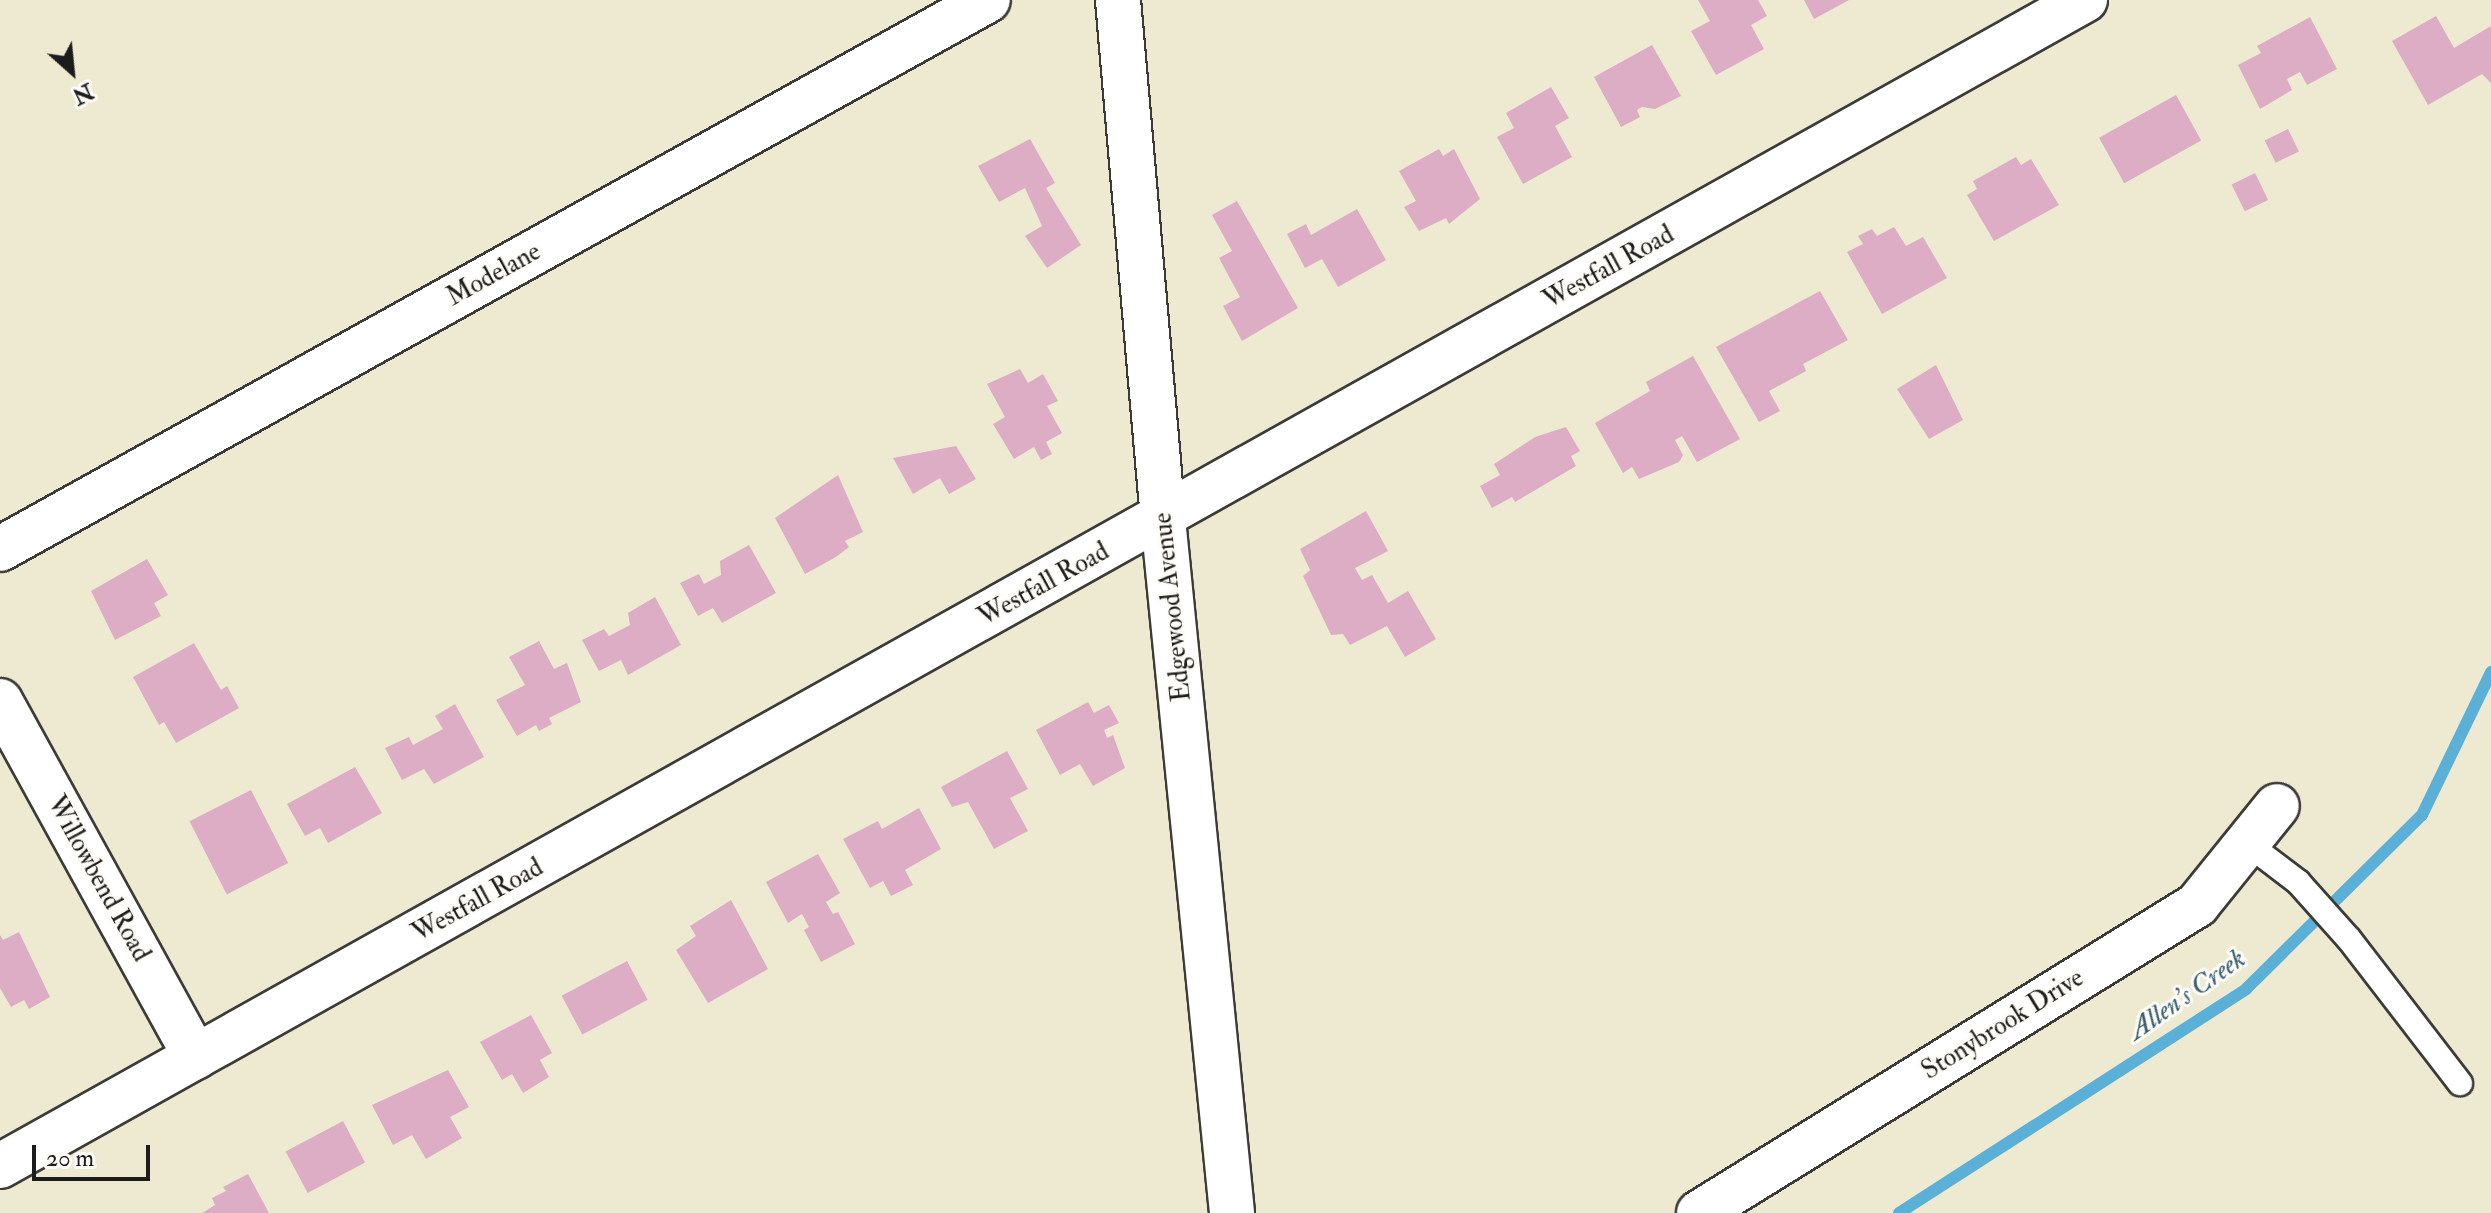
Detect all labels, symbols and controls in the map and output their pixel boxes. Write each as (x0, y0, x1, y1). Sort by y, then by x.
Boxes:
north arrow (32, 32, 112, 112)
text: N (68, 76, 98, 110)
street label: Westfall Road (1538, 219, 1680, 317)
street label: Modelane (442, 237, 546, 313)
street label: Edgewood Avenue (1148, 511, 1198, 703)
street label: Westfall Road (973, 536, 1115, 634)
street label: Willowbend Road (40, 791, 156, 967)
street label: Westfall Road (407, 852, 549, 950)
water label: Allen's Creek (2122, 942, 2252, 1048)
street label: Stonybrook Drive (1916, 963, 2090, 1087)
scale bar (36, 1129, 154, 1179)
text: 20 m (46, 1143, 94, 1174)

